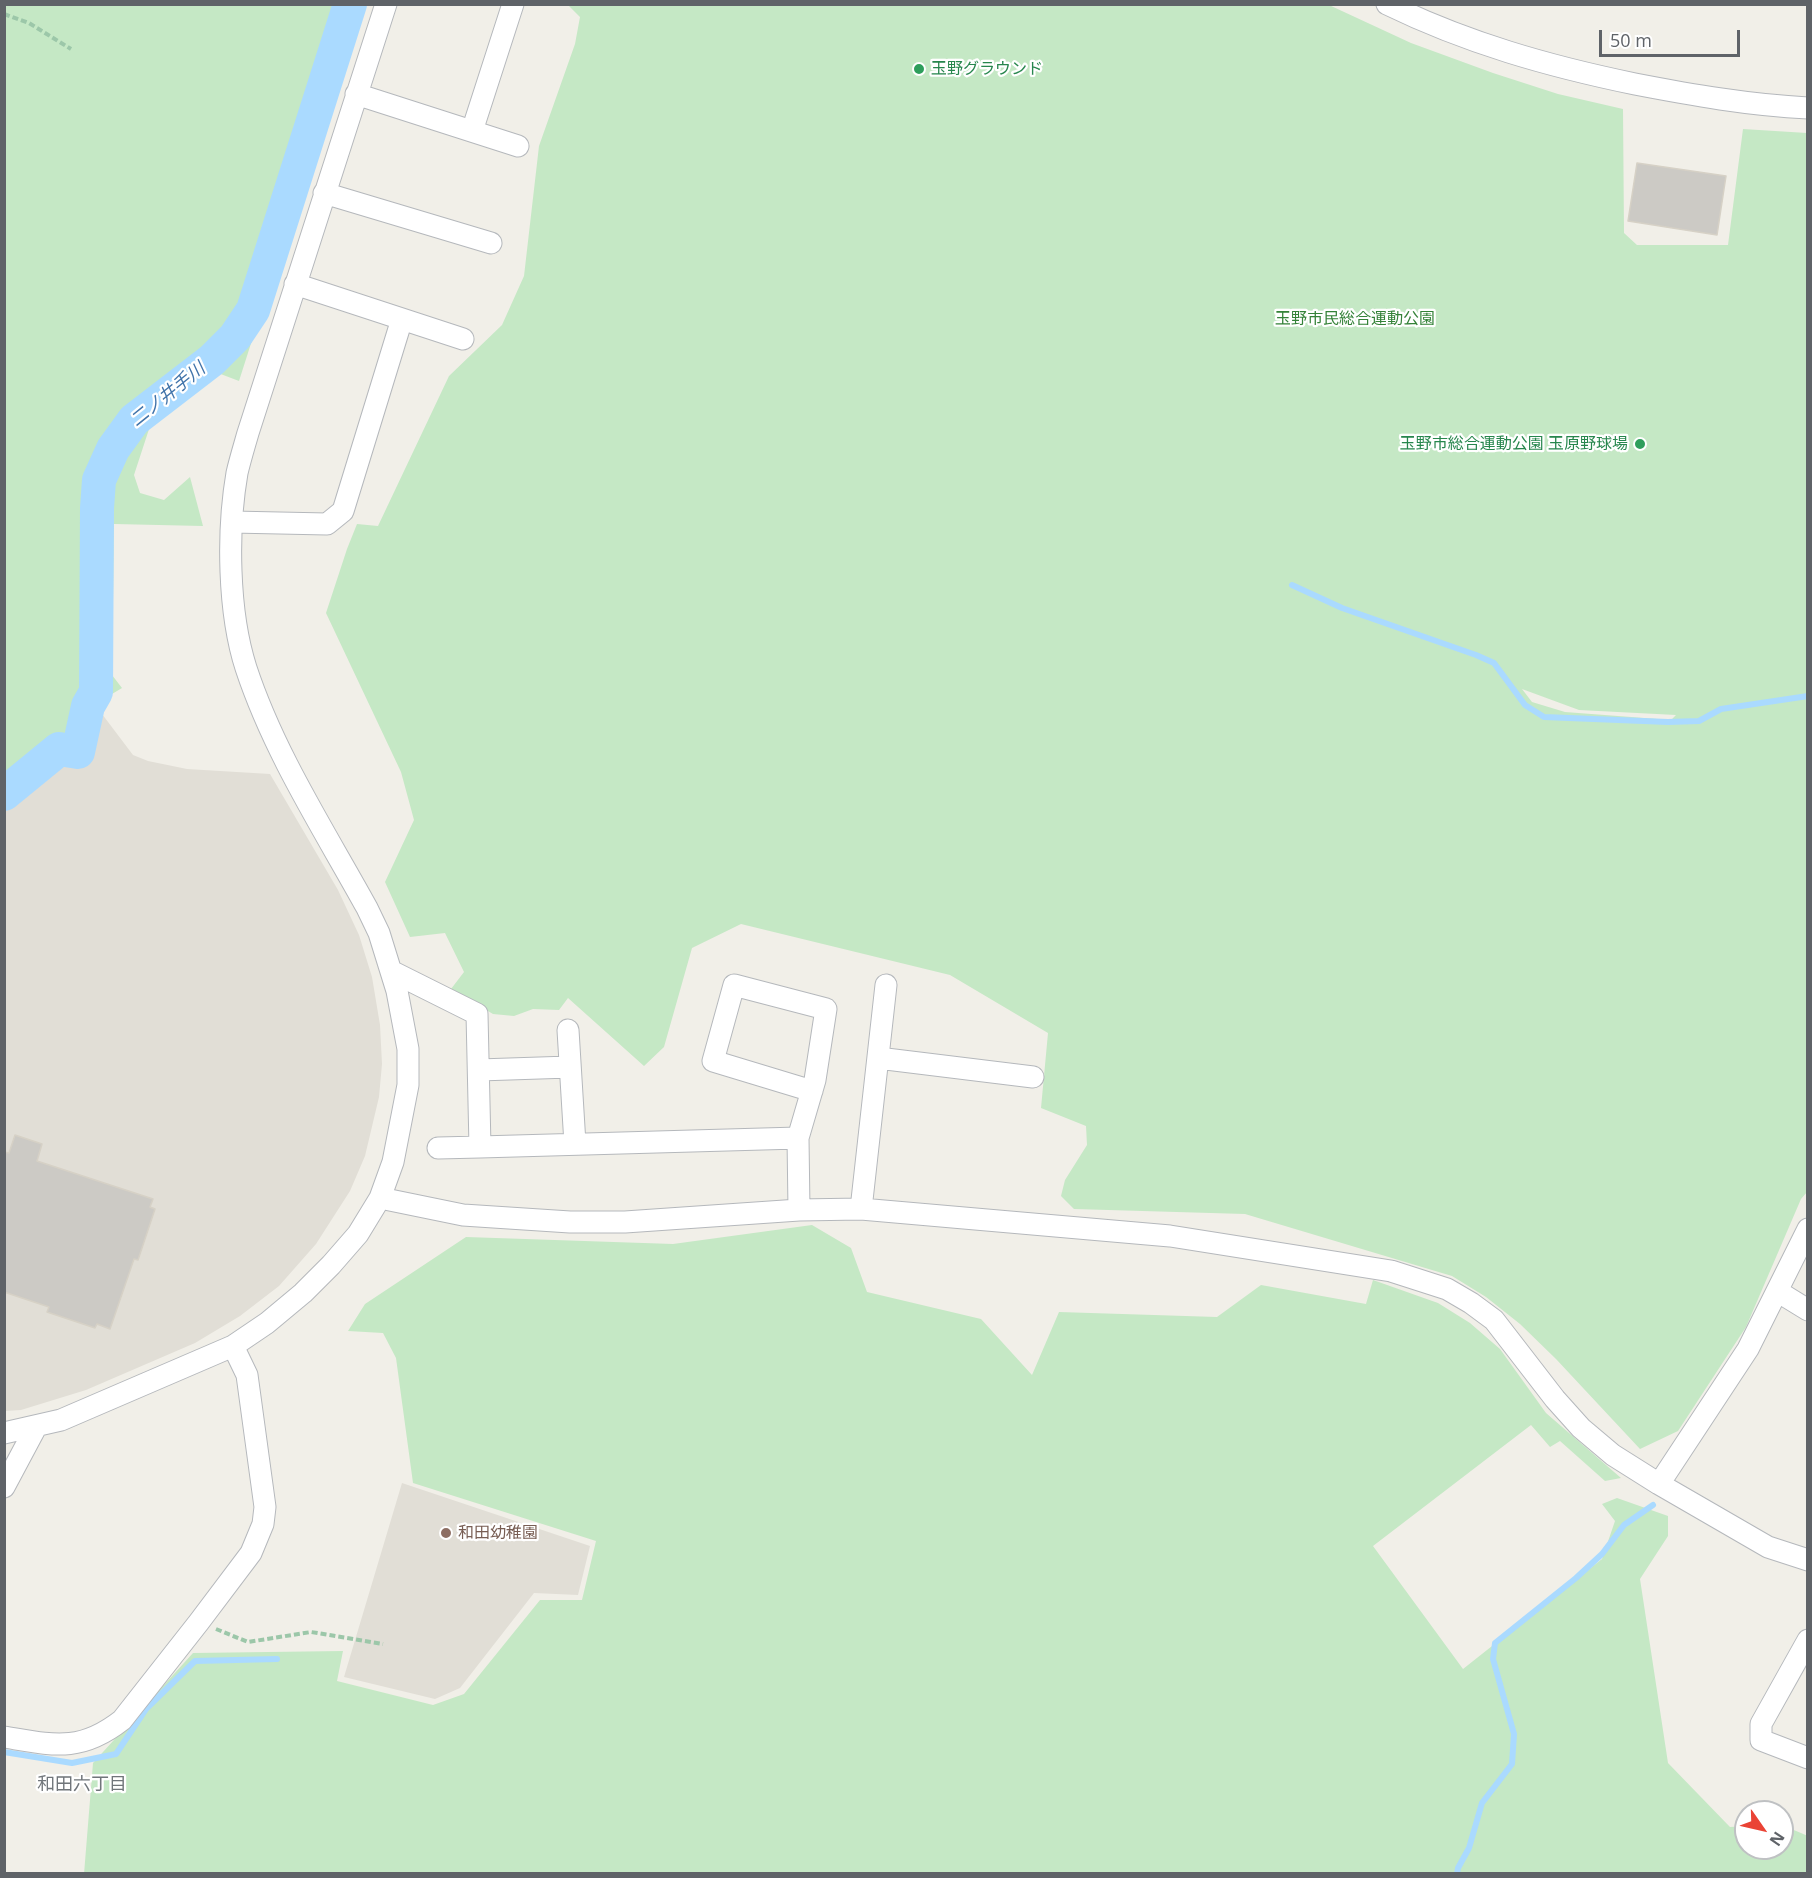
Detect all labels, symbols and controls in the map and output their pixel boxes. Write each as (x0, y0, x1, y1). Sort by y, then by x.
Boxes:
scale bar (1602, 18, 1743, 56)
text: 50 m (1610, 28, 1652, 52)
place label: 玉野グラウンド (931, 59, 1043, 79)
marker: 玉野グラウンド (912, 62, 926, 76)
park label: 玉野市民総合運動公園 (1275, 309, 1435, 329)
water label: 二ノ井手川 (126, 358, 210, 432)
place label: 玉野市総合運動公園 玉原野球場 (1400, 434, 1628, 454)
marker: 玉野市総合運動公園 玉原野球場 (1633, 437, 1647, 451)
place label: 和田幼稚園 (458, 1523, 538, 1543)
marker: 和田幼稚園 (439, 1526, 453, 1540)
district label: 和田六丁目 (37, 1774, 127, 1796)
north arrow (1734, 1800, 1794, 1860)
text: N (1765, 1827, 1790, 1850)

